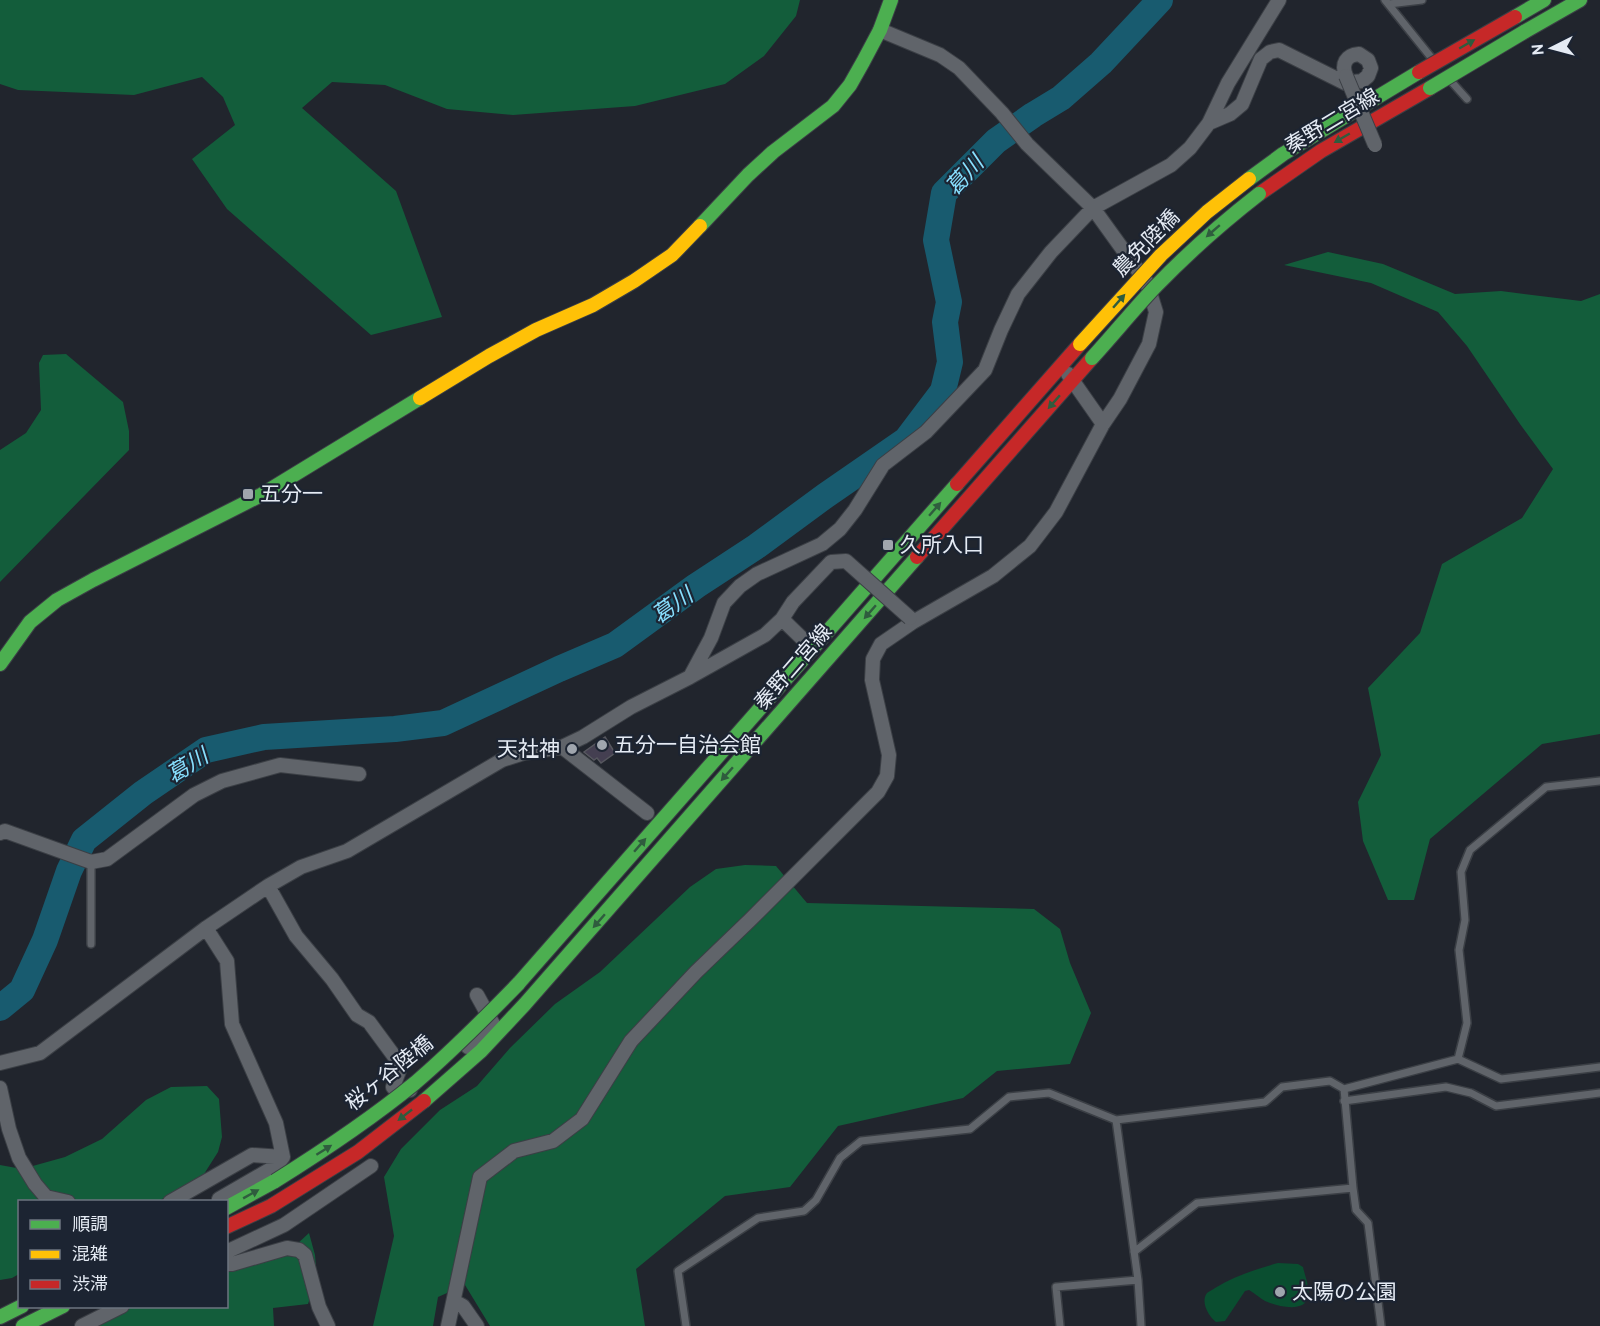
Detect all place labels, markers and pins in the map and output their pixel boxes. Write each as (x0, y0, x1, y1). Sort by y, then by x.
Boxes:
place label: 五分一 (260, 482, 323, 509)
marker: 五分一 (241, 487, 255, 501)
place label: 久所入口 (900, 533, 984, 560)
marker: 久所入口 (881, 538, 895, 552)
place label: 五分一自治会館 (614, 733, 761, 760)
place label: 天社神 (497, 737, 560, 764)
marker: 五分一自治会館 (595, 738, 609, 752)
marker: 天社神 (565, 742, 579, 756)
place label: 太陽の公園 (1292, 1280, 1397, 1307)
marker: 太陽の公園 (1273, 1285, 1287, 1299)

